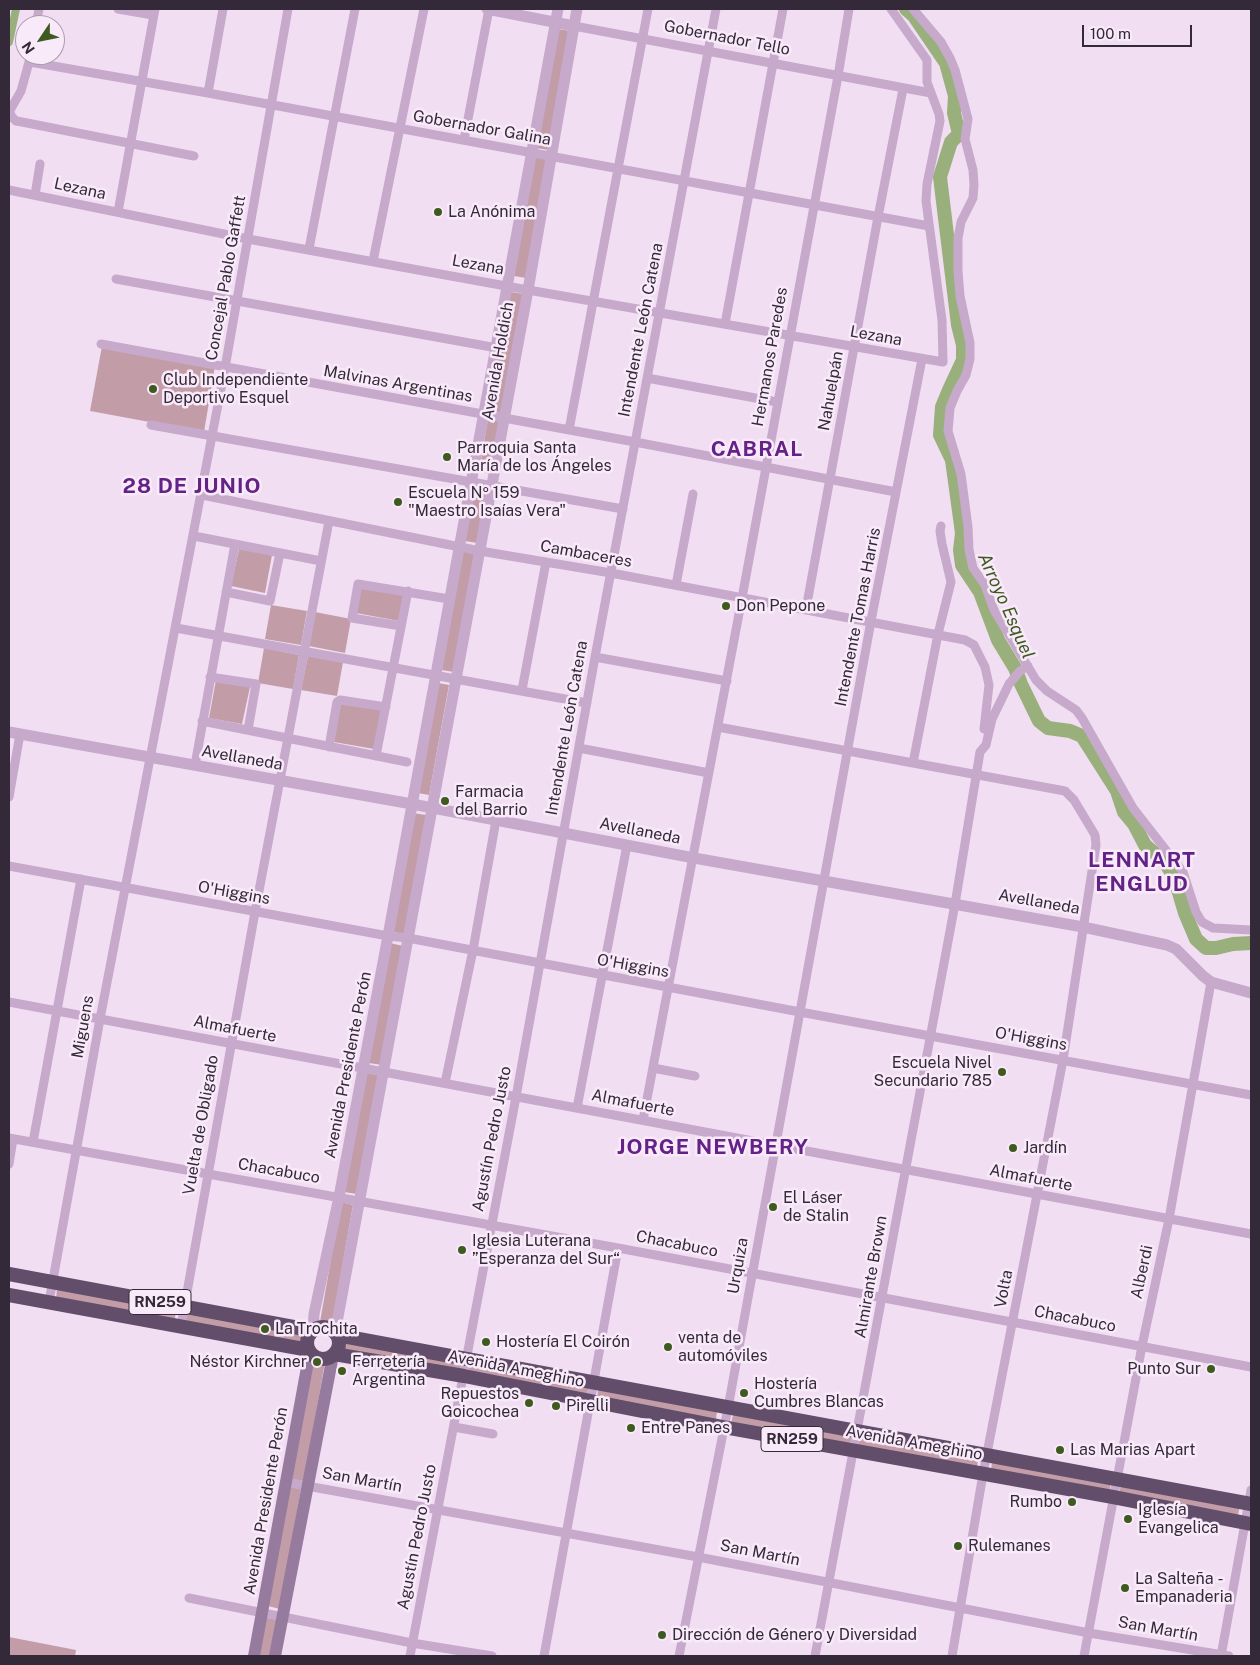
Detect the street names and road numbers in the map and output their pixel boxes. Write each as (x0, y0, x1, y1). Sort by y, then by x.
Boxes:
street label: Gobernador Tello (662, 16, 792, 60)
street label: Gobernador Galina (411, 106, 553, 150)
street label: Lezana (52, 174, 108, 204)
street label: Concejal Pablo Gaffett (202, 194, 250, 362)
street label: Intendente León Catena (615, 241, 667, 419)
street label: Lezana (450, 251, 506, 279)
street label: Hermanos Paredes (748, 286, 792, 428)
street label: Avenida Holdich (478, 300, 518, 422)
street label: Lezana (848, 322, 904, 350)
street label: Nahuelpán (815, 350, 847, 432)
street label: Malvinas Argentinas (322, 361, 474, 407)
street label: Intendente Tomas Harris (831, 526, 885, 708)
street label: Cambaceres (539, 536, 633, 572)
street label: Intendente León Catena (542, 639, 592, 817)
street label: Avellaneda (200, 741, 284, 775)
street label: Avellaneda (598, 814, 682, 848)
street label: O'Higgins (196, 877, 272, 909)
street label: Avellaneda (997, 885, 1081, 919)
street label: O'Higgins (595, 950, 671, 982)
street label: Avenida Presidente Perón (320, 970, 376, 1160)
street label: Miguens (68, 994, 98, 1060)
street label: Almafuerte (192, 1012, 278, 1046)
street label: O'Higgins (993, 1023, 1069, 1055)
street label: Vuelta de Obligado (179, 1054, 223, 1196)
street label: Agustín Pedro Justo (468, 1065, 516, 1213)
street label: Almafuerte (590, 1086, 676, 1120)
street label: Chacabuco (236, 1154, 322, 1188)
street label: Almafuerte (988, 1161, 1074, 1195)
street label: Almirante Brown (851, 1214, 891, 1340)
street label: Chacabuco (634, 1227, 720, 1261)
street label: Urquiza (724, 1236, 752, 1296)
street label: Alberdi (1127, 1243, 1157, 1301)
street label: Volta (991, 1268, 1017, 1310)
road number: RN259 (129, 1290, 191, 1314)
street label: Chacabuco (1032, 1302, 1118, 1336)
street label: Avenida Ameghino (446, 1346, 586, 1392)
street label: Avenida Presidente Perón (240, 1406, 292, 1596)
street label: Avenida Ameghino (844, 1422, 984, 1464)
road number: RN259 (761, 1426, 823, 1452)
street label: Agustín Pedro Justo (393, 1463, 441, 1611)
street label: San Martín (320, 1464, 404, 1496)
street label: San Martín (718, 1536, 802, 1570)
street label: San Martín (1116, 1613, 1200, 1645)

